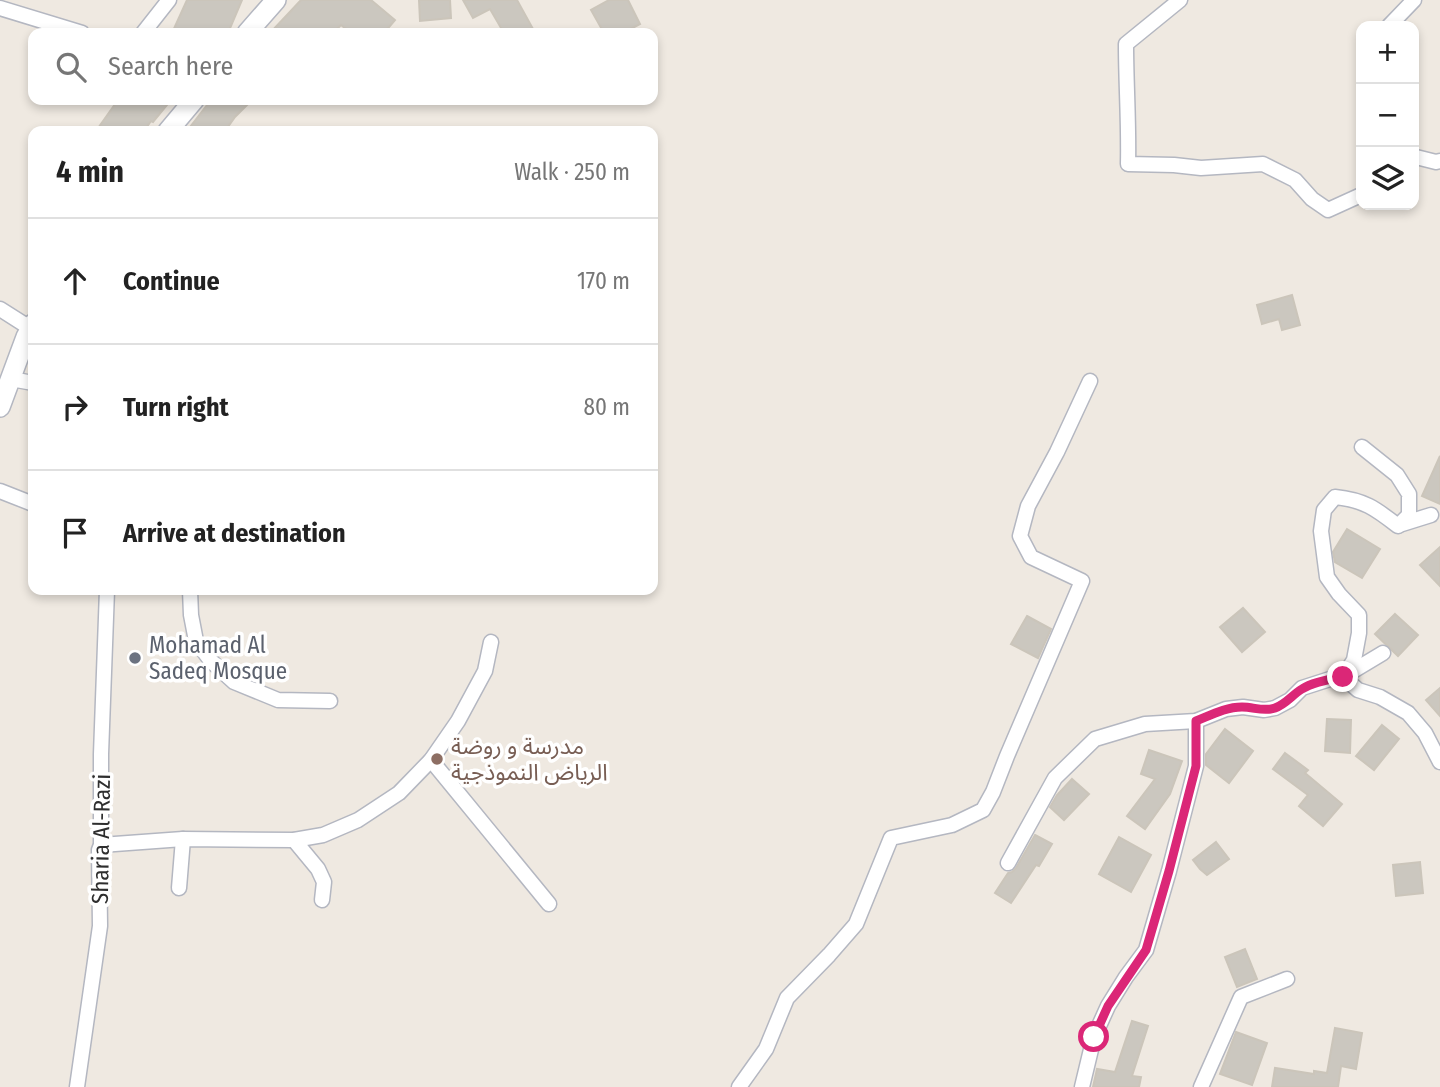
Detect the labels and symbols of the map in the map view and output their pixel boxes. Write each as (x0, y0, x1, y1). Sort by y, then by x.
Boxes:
place label: Mohamad Al Sadeq Mosque (149, 631, 287, 685)
marker: Mohamad Al Sadeq Mosque (127, 650, 143, 666)
route end (1327, 661, 1358, 692)
place label: مدرسة و روضة الرياض النموذجية (451, 732, 608, 786)
marker: مدرسة و روضة الرياض النموذجية (429, 751, 445, 767)
street label: Sharia Al-Razi (86, 774, 116, 904)
route start (1078, 1021, 1109, 1052)

